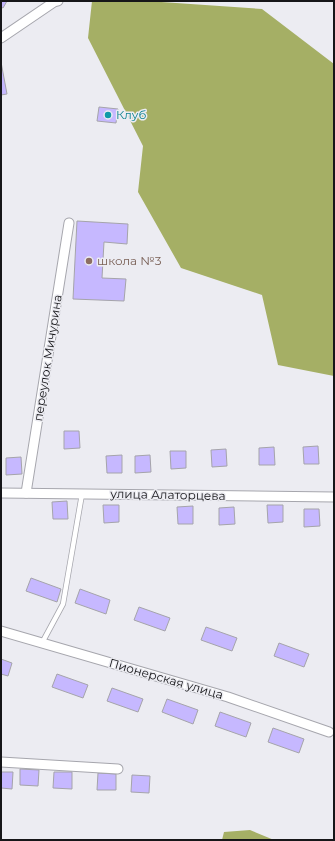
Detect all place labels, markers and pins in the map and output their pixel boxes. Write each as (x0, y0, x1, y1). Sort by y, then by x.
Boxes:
place label: Клуб (116, 107, 146, 122)
marker: Клуб (103, 110, 113, 120)
place label: школа №3 (97, 253, 162, 268)
marker: школа №3 (84, 256, 94, 266)

